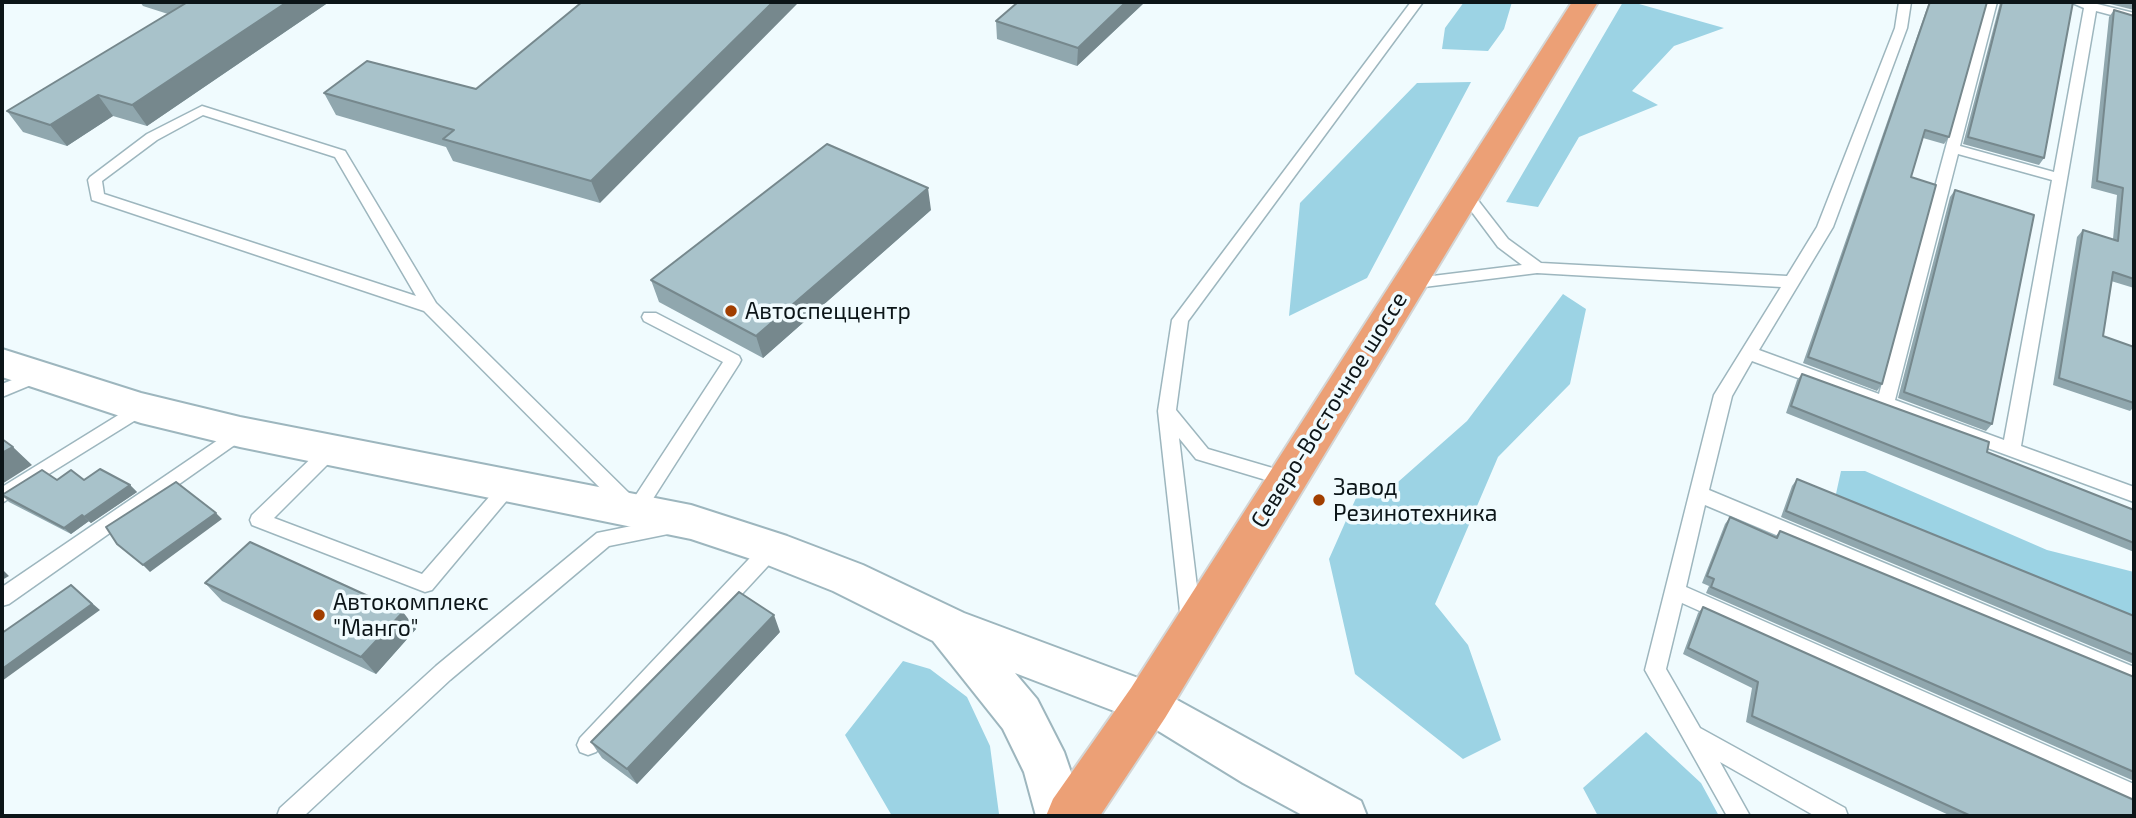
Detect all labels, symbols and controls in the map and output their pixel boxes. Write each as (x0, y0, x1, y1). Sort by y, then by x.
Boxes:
street label: Северо-Восточное шоссе (1245, 287, 1413, 533)
place label: Автоспеццентр (745, 297, 911, 325)
marker: Автоспеццентр (723, 303, 739, 319)
place label: Завод Резинотехника (1333, 473, 1497, 527)
marker: Завод Резинотехника (1311, 492, 1327, 508)
place label: Автокомплекс "Манго" (333, 588, 489, 642)
marker: Автокомплекс "Манго" (311, 607, 327, 623)

